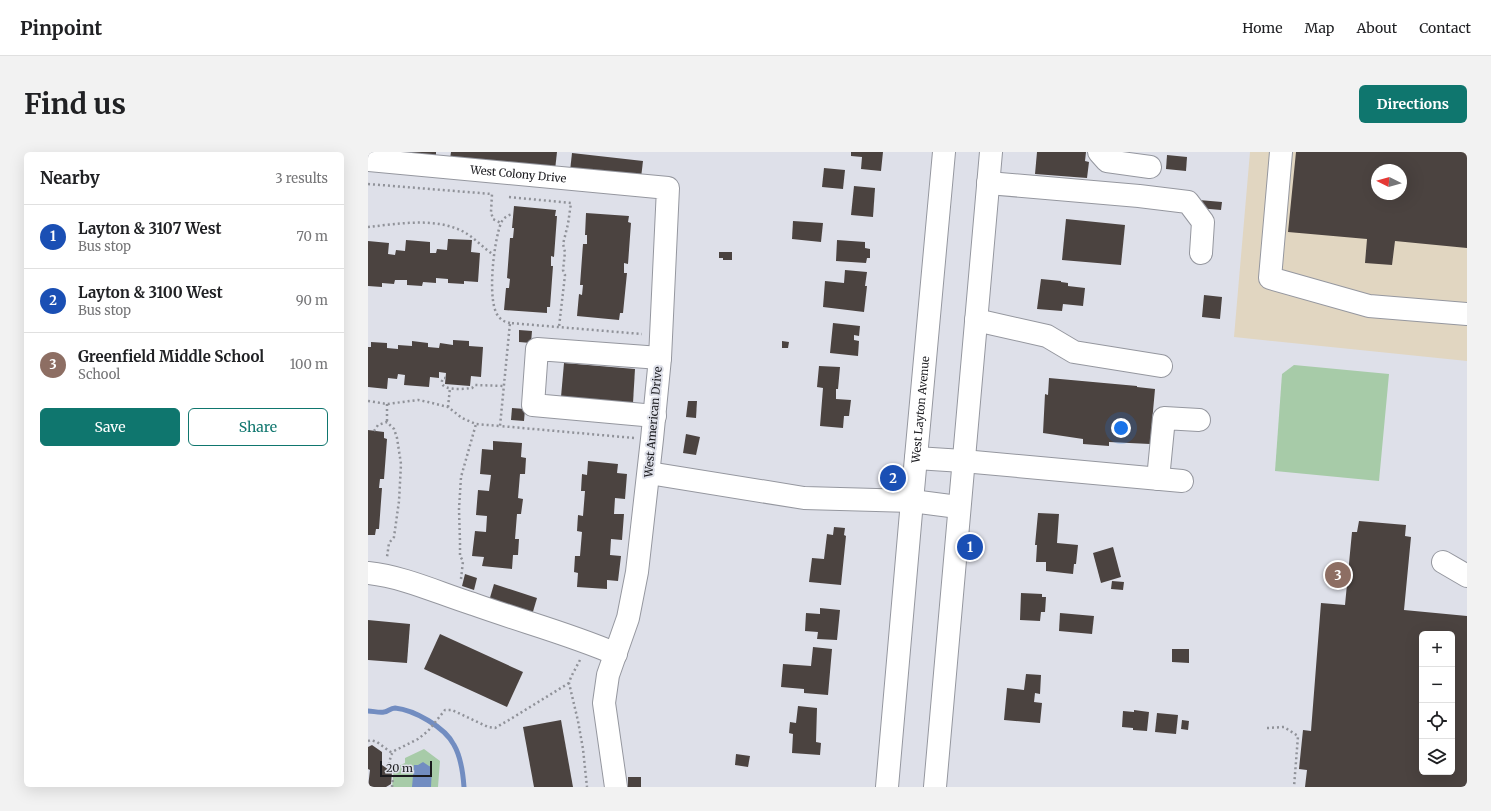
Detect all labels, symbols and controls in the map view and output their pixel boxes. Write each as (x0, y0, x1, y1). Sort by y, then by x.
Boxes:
text: Pinpoint (20, 16, 102, 40)
text: Home (1242, 19, 1283, 37)
text: Map (1305, 19, 1334, 37)
text: About (1356, 19, 1397, 37)
text: Contact (1419, 19, 1471, 37)
button: Directions (1359, 85, 1467, 123)
text: Find us (24, 86, 126, 122)
street label: West Colony Drive (469, 162, 567, 186)
north arrow (1371, 164, 1407, 200)
text: Nearby (40, 167, 100, 189)
text: 3 results (275, 170, 328, 187)
text: Layton & 3107 West (78, 219, 221, 238)
text: 1 (50, 228, 56, 245)
text: 70 m (297, 228, 328, 245)
text: Bus stop (78, 238, 131, 255)
text: Layton & 3100 West (78, 283, 223, 302)
text: 2 (49, 292, 57, 309)
text: 90 m (296, 292, 328, 309)
text: Bus stop (78, 302, 131, 319)
text: Greenfield Middle School (78, 347, 264, 366)
street label: West Layton Avenue (908, 355, 932, 464)
text: 3 (49, 356, 57, 373)
text: 100 m (290, 356, 328, 373)
text: School (78, 366, 120, 383)
street label: West American Drive (641, 366, 665, 479)
button: Save (40, 408, 180, 446)
button: Share (188, 408, 328, 446)
your location (1111, 418, 1131, 438)
pin: 2 (880, 463, 906, 493)
pin: 1 (957, 532, 983, 562)
pin: 3 (1325, 560, 1351, 590)
map controls (1419, 631, 1455, 775)
button: + (1419, 631, 1455, 667)
button: − (1419, 667, 1455, 703)
button: locate (1419, 703, 1455, 739)
button: layers (1419, 739, 1455, 775)
scale bar (380, 759, 432, 778)
text: 20 m (386, 761, 413, 775)

